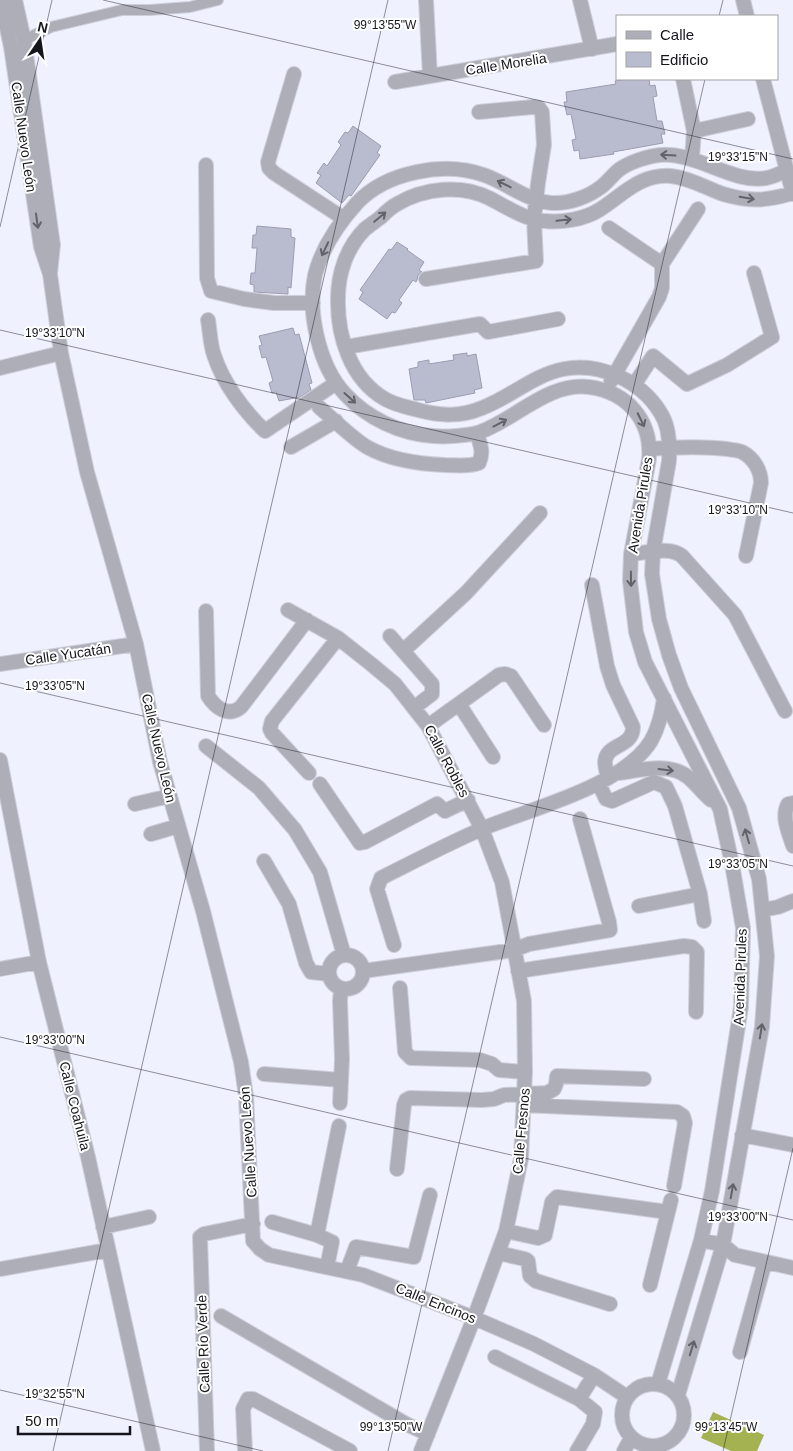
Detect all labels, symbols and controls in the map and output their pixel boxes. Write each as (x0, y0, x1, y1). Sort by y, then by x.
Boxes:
north arrow (15, 15, 65, 65)
legend (616, 15, 778, 80)
text: N (36, 18, 50, 36)
text: 99°13'55"W (354, 18, 417, 32)
text: Calle (660, 26, 694, 43)
street label: Calle Morelia (464, 50, 548, 78)
text: Edificio (660, 51, 708, 68)
street label: Calle Nuevo León (8, 81, 40, 193)
text: 19°33'15"N (708, 150, 768, 164)
one-way arrow (660, 151, 676, 160)
one-way arrow (497, 179, 512, 189)
one-way arrow (738, 194, 754, 204)
one-way arrow (32, 212, 42, 228)
one-way arrow (374, 212, 387, 223)
one-way arrow (556, 215, 572, 225)
one-way arrow (320, 241, 329, 256)
text: 19°33'10"N (25, 326, 85, 340)
one-way arrow (344, 392, 357, 404)
one-way arrow (636, 412, 646, 427)
one-way arrow (492, 418, 507, 428)
street label: Avenida Pirules (625, 456, 655, 554)
text: 19°33'10"N (708, 503, 768, 517)
one-way arrow (626, 570, 636, 586)
street label: Calle Yucatán (24, 640, 112, 668)
text: 19°33'05"N (25, 679, 85, 693)
street label: Calle Nuevo León (139, 692, 179, 804)
street label: Calle Robles (421, 722, 473, 800)
one-way arrow (658, 765, 674, 775)
one-way arrow (741, 828, 751, 844)
text: 19°33'05"N (708, 857, 768, 871)
street label: Avenida Pirules (730, 928, 750, 1026)
one-way arrow (756, 1024, 766, 1040)
text: 19°33'00"N (25, 1033, 85, 1047)
street label: Calle Coahuila (56, 1060, 94, 1152)
street label: Calle Nuevo León (236, 1086, 260, 1198)
street label: Calle Fresnos (509, 1087, 533, 1175)
one-way arrow (728, 1183, 738, 1199)
text: 19°33'00"N (708, 1210, 768, 1224)
street label: Calle Encinos (393, 1280, 479, 1326)
street label: Calle Río Verde (193, 1295, 213, 1393)
one-way arrow (687, 1341, 697, 1357)
text: 19°32'55"N (25, 1387, 85, 1401)
scale bar (18, 1404, 130, 1436)
text: 50 m (25, 1412, 58, 1429)
text: 99°13'50"W (360, 1420, 423, 1434)
text: 99°13'45"W (695, 1420, 758, 1434)

